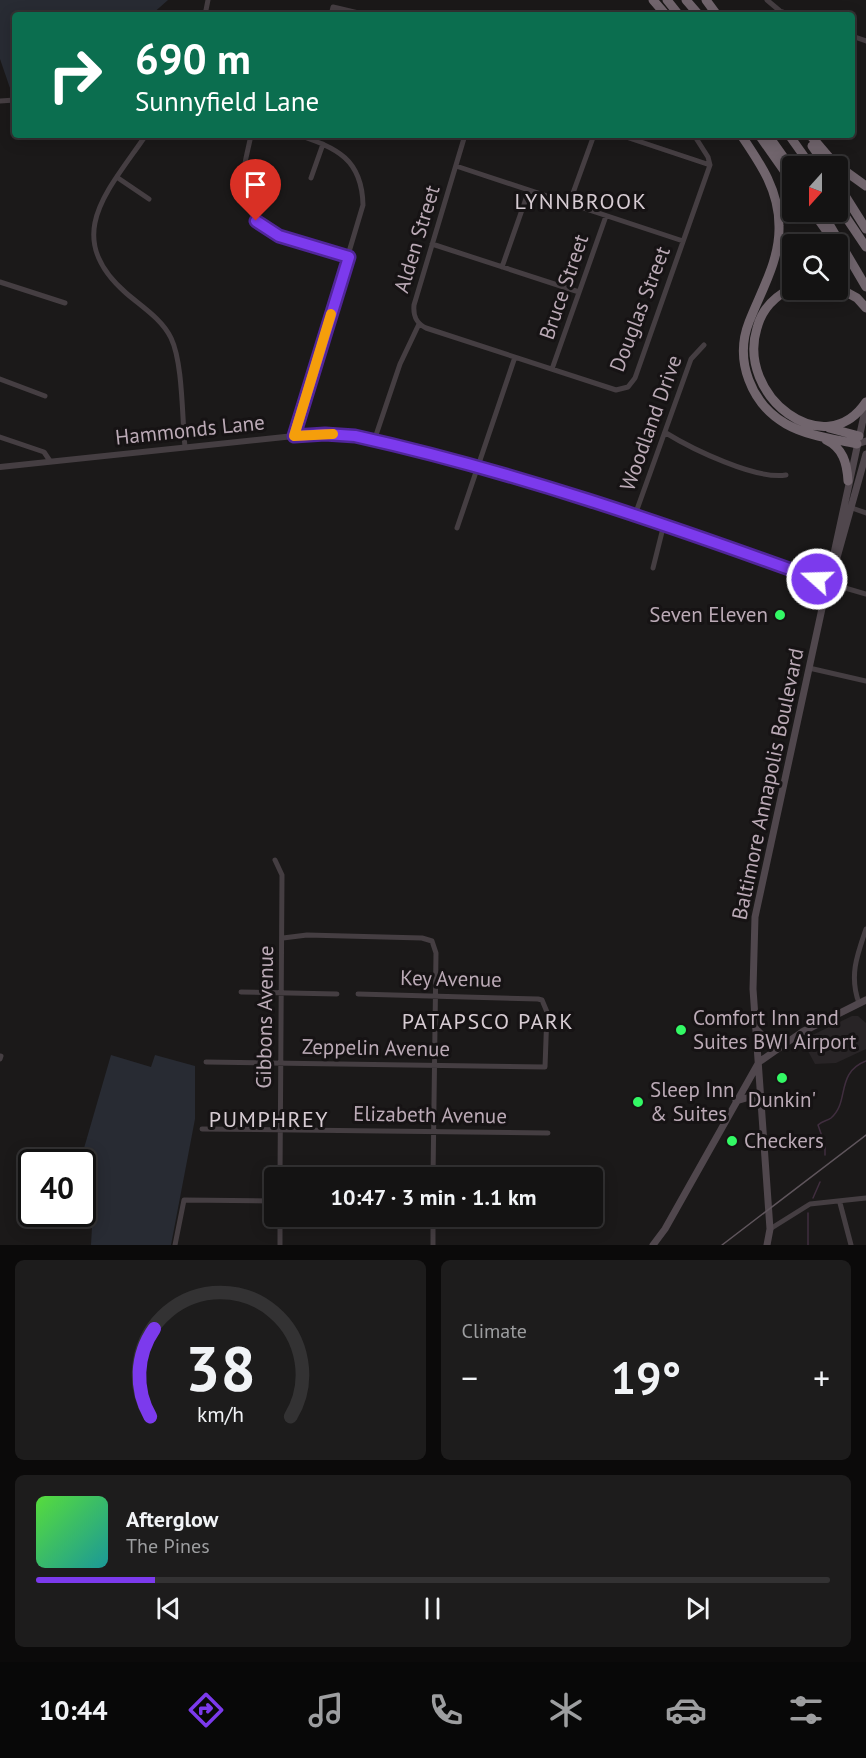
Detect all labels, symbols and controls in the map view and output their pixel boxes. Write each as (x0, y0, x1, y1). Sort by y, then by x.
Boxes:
text: 690 m (135, 31, 251, 86)
icon: right (36, 36, 114, 114)
text: Sunnyfield Lane (135, 84, 319, 118)
north arrow (782, 156, 848, 222)
map controls (782, 156, 848, 300)
pin (230, 159, 281, 221)
icon: arrive (239, 168, 272, 201)
street label: Alden Street (387, 182, 446, 296)
district label: LYNNBROOK (515, 187, 647, 215)
street label: Bruce Street (533, 231, 594, 343)
button: search (782, 234, 848, 300)
street label: Douglas Street (603, 242, 676, 375)
street label: Woodland Drive (614, 351, 688, 494)
street label: Hammonds Lane (114, 408, 266, 451)
position arrow (785, 547, 849, 611)
place label: Seven Eleven (649, 601, 768, 628)
marker: Seven Eleven (773, 608, 787, 622)
street label: Baltimore Annapolis Boulevard (725, 645, 810, 922)
street label: Gibbons Avenue (250, 945, 279, 1089)
street label: Key Avenue (400, 964, 502, 993)
place label: Comfort Inn and Suites BWI Airport (693, 1004, 856, 1055)
district label: PATAPSCO PARK (402, 1007, 574, 1035)
marker: Comfort Inn and Suites BWI Airport (674, 1023, 688, 1037)
street label: Zeppelin Avenue (302, 1033, 450, 1062)
marker: Dunkin' (775, 1071, 789, 1085)
place label: Sleep Inn & Suites (650, 1076, 734, 1127)
place label: Dunkin' (748, 1086, 816, 1113)
marker: Sleep Inn & Suites (631, 1095, 645, 1109)
street label: Elizabeth Avenue (353, 1100, 507, 1129)
district label: PUMPHREY (209, 1105, 329, 1133)
place label: Checkers (744, 1127, 824, 1154)
marker: Checkers (725, 1134, 739, 1148)
speed limit sign: 40 (18, 1149, 96, 1227)
text: 10:47 · 3 min · 1.1 km (330, 1183, 537, 1211)
text: Climate (462, 1318, 527, 1344)
text: 38 (185, 1327, 256, 1408)
text: 19° (610, 1348, 681, 1406)
text: − (462, 1356, 478, 1399)
text: + (813, 1356, 830, 1399)
text: km/h (197, 1400, 244, 1428)
text: Afterglow (126, 1505, 218, 1533)
text: The Pines (126, 1533, 210, 1559)
icon: previous (152, 1592, 185, 1625)
icon: pause (416, 1592, 449, 1625)
icon: next (681, 1592, 714, 1625)
icon: directions (185, 1689, 227, 1731)
icon: music (305, 1689, 347, 1731)
icon: phone (425, 1689, 467, 1731)
icon: climate (545, 1689, 587, 1731)
icon: car (665, 1689, 707, 1731)
icon: filters (785, 1689, 827, 1731)
text: 10:44 (39, 1693, 107, 1727)

